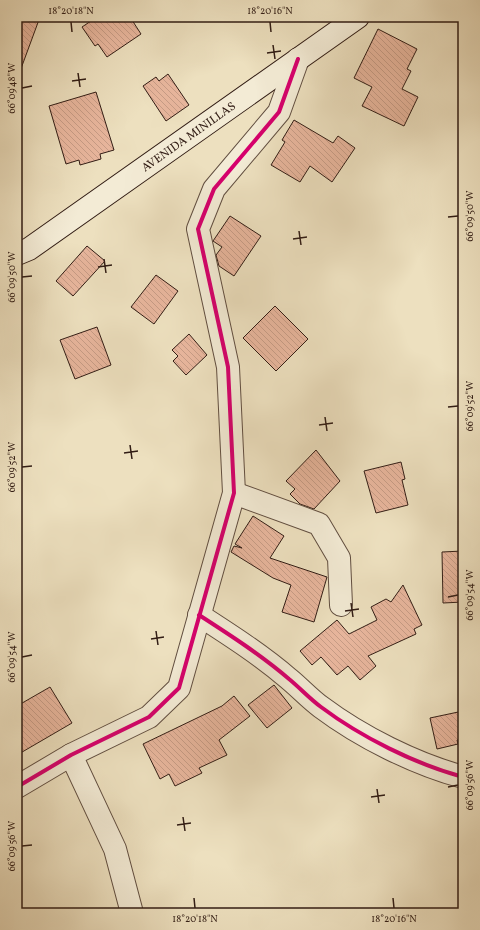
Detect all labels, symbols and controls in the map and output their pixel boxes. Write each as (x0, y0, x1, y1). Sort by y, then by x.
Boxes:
text: 18°20'18"N (48, 4, 94, 18)
text: 18°20'16"N (247, 4, 293, 18)
text: 66°09'48"W (5, 63, 19, 113)
street label: AVENIDA MINILLAS (139, 99, 239, 176)
text: 66°09'50"W (463, 190, 477, 242)
text: 66°09'50"W (5, 251, 19, 303)
text: 66°09'52"W (463, 381, 477, 431)
text: 66°09'52"W (5, 442, 19, 492)
text: 66°09'54"W (463, 569, 477, 621)
text: 66°09'54"W (5, 631, 19, 683)
text: 66°09'56"W (463, 760, 477, 810)
text: 66°09'56"W (5, 821, 19, 871)
text: 18°20'18"N (172, 912, 218, 926)
text: 18°20'16"N (371, 912, 417, 926)

